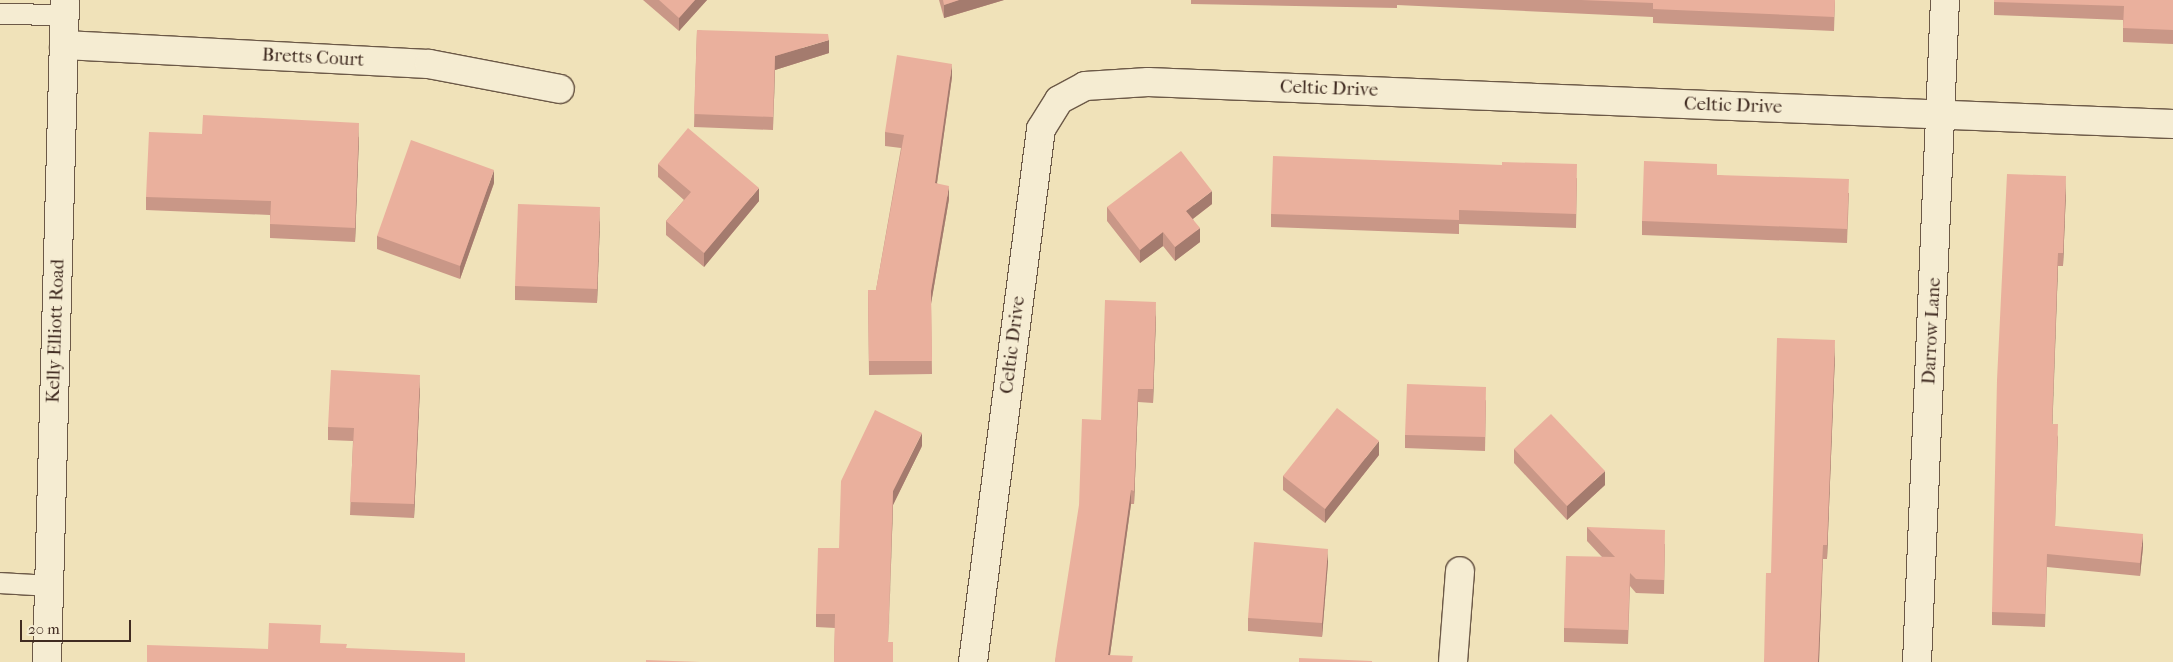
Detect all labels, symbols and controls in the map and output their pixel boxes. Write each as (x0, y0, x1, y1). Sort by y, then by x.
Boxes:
street label: Bretts Court (261, 44, 365, 72)
street label: Celtic Drive (1279, 76, 1379, 102)
street label: Celtic Drive (1683, 93, 1783, 119)
street label: Kelly Elliott Road (42, 259, 70, 403)
street label: Darrow Lane (1918, 277, 1946, 385)
street label: Celtic Drive (996, 295, 1030, 395)
scale bar (22, 610, 134, 642)
text: 20 m (28, 620, 60, 638)

